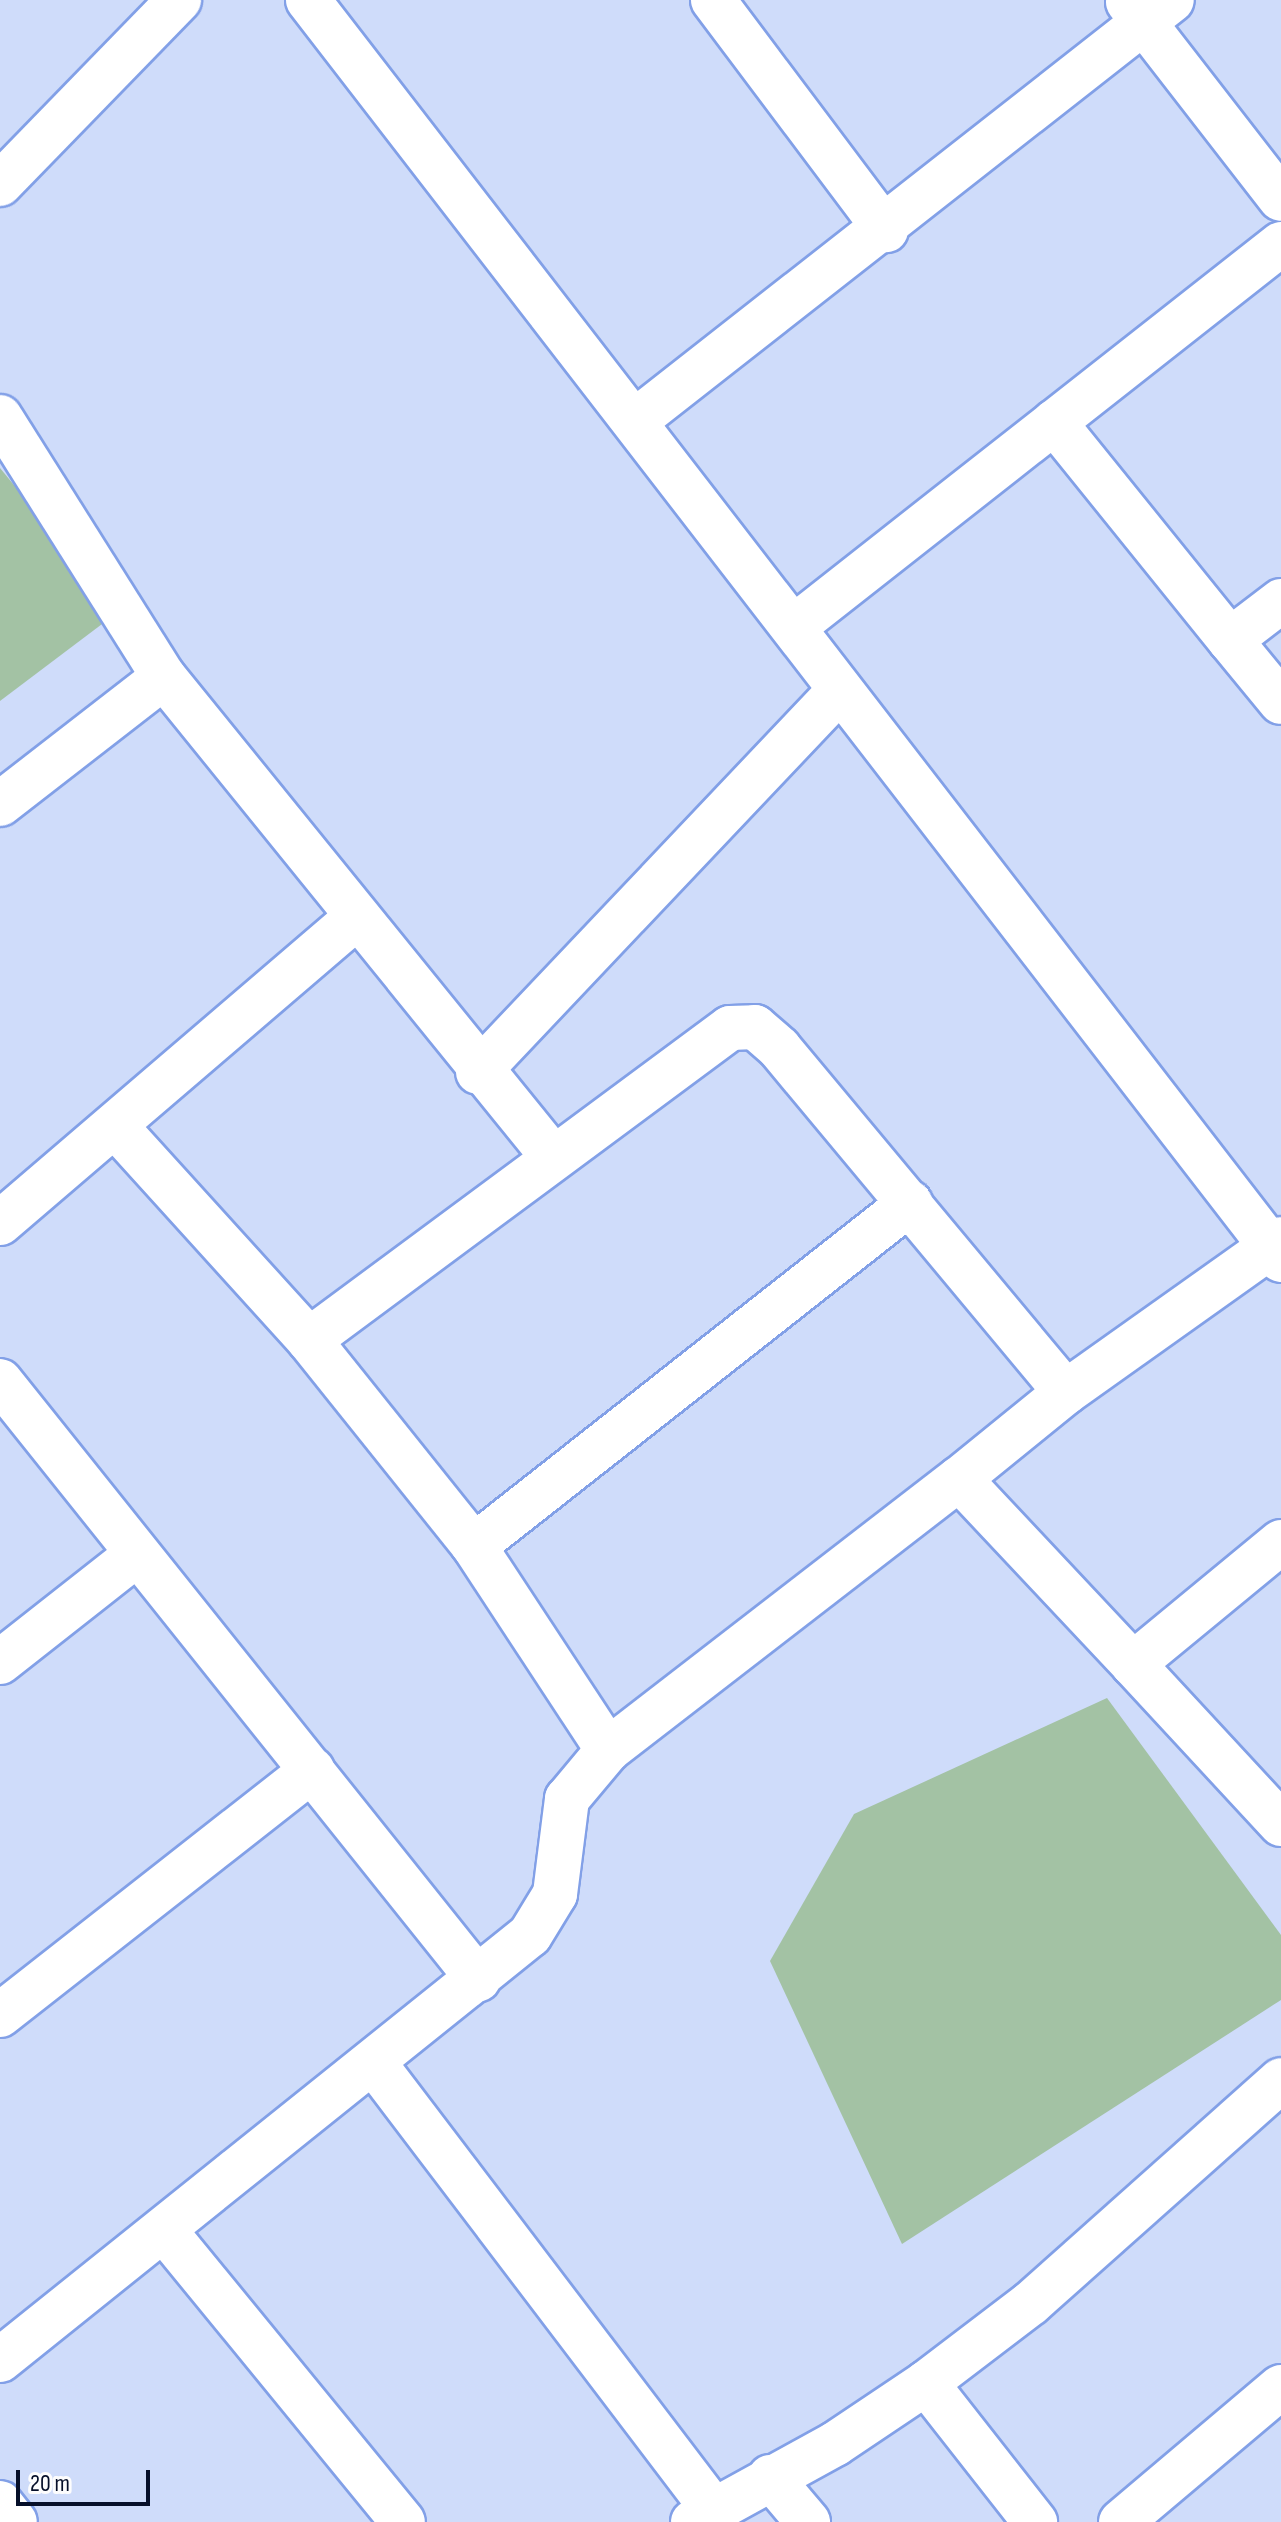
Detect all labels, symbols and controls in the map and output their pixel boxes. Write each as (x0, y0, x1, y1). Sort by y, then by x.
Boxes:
scale bar (20, 2454, 154, 2504)
text: 20 m (30, 2469, 70, 2498)

